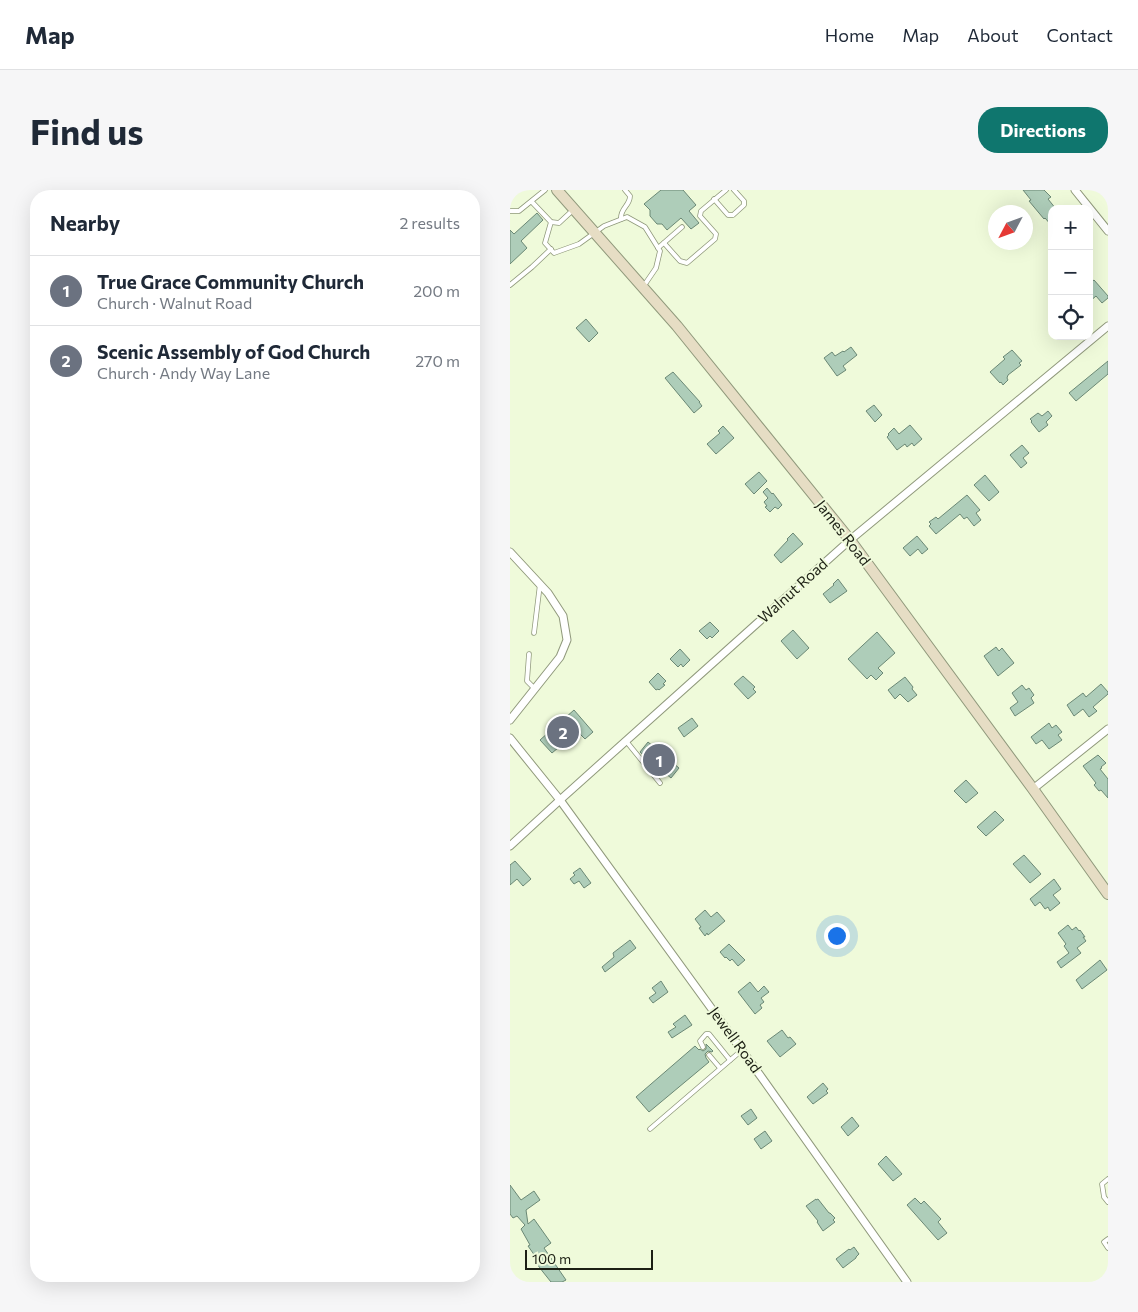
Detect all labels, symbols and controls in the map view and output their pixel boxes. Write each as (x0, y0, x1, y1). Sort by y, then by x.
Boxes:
text: Map (25, 20, 75, 49)
text: Home (825, 24, 874, 46)
text: Map (902, 24, 939, 46)
text: About (967, 24, 1019, 46)
text: Contact (1047, 24, 1113, 46)
button: Directions (978, 107, 1108, 153)
text: Find us (30, 109, 144, 152)
north arrow (988, 205, 1033, 250)
map controls (1048, 205, 1093, 340)
button: + (1048, 205, 1093, 250)
text: Nearby (50, 210, 120, 235)
text: 2 results (399, 213, 460, 232)
button: − (1048, 250, 1093, 295)
text: True Grace Community Church (97, 270, 364, 293)
text: 1 (62, 281, 70, 300)
text: 200 m (413, 281, 460, 300)
text: Church · Walnut Road (97, 293, 252, 312)
button: locate (1048, 295, 1093, 340)
text: Scenic Assembly of God Church (97, 340, 370, 363)
text: 2 (61, 351, 71, 370)
text: 270 m (415, 351, 460, 370)
text: Church · Andy Way Lane (97, 363, 270, 382)
street label: James Road (813, 496, 875, 569)
street label: Walnut Road (754, 554, 831, 626)
pin: 2 (547, 713, 579, 751)
pin: 1 (643, 741, 675, 779)
your location (824, 923, 850, 949)
street label: Jewell Road (706, 1003, 766, 1076)
scale bar (525, 1247, 652, 1270)
text: 100 m (532, 1250, 571, 1267)

